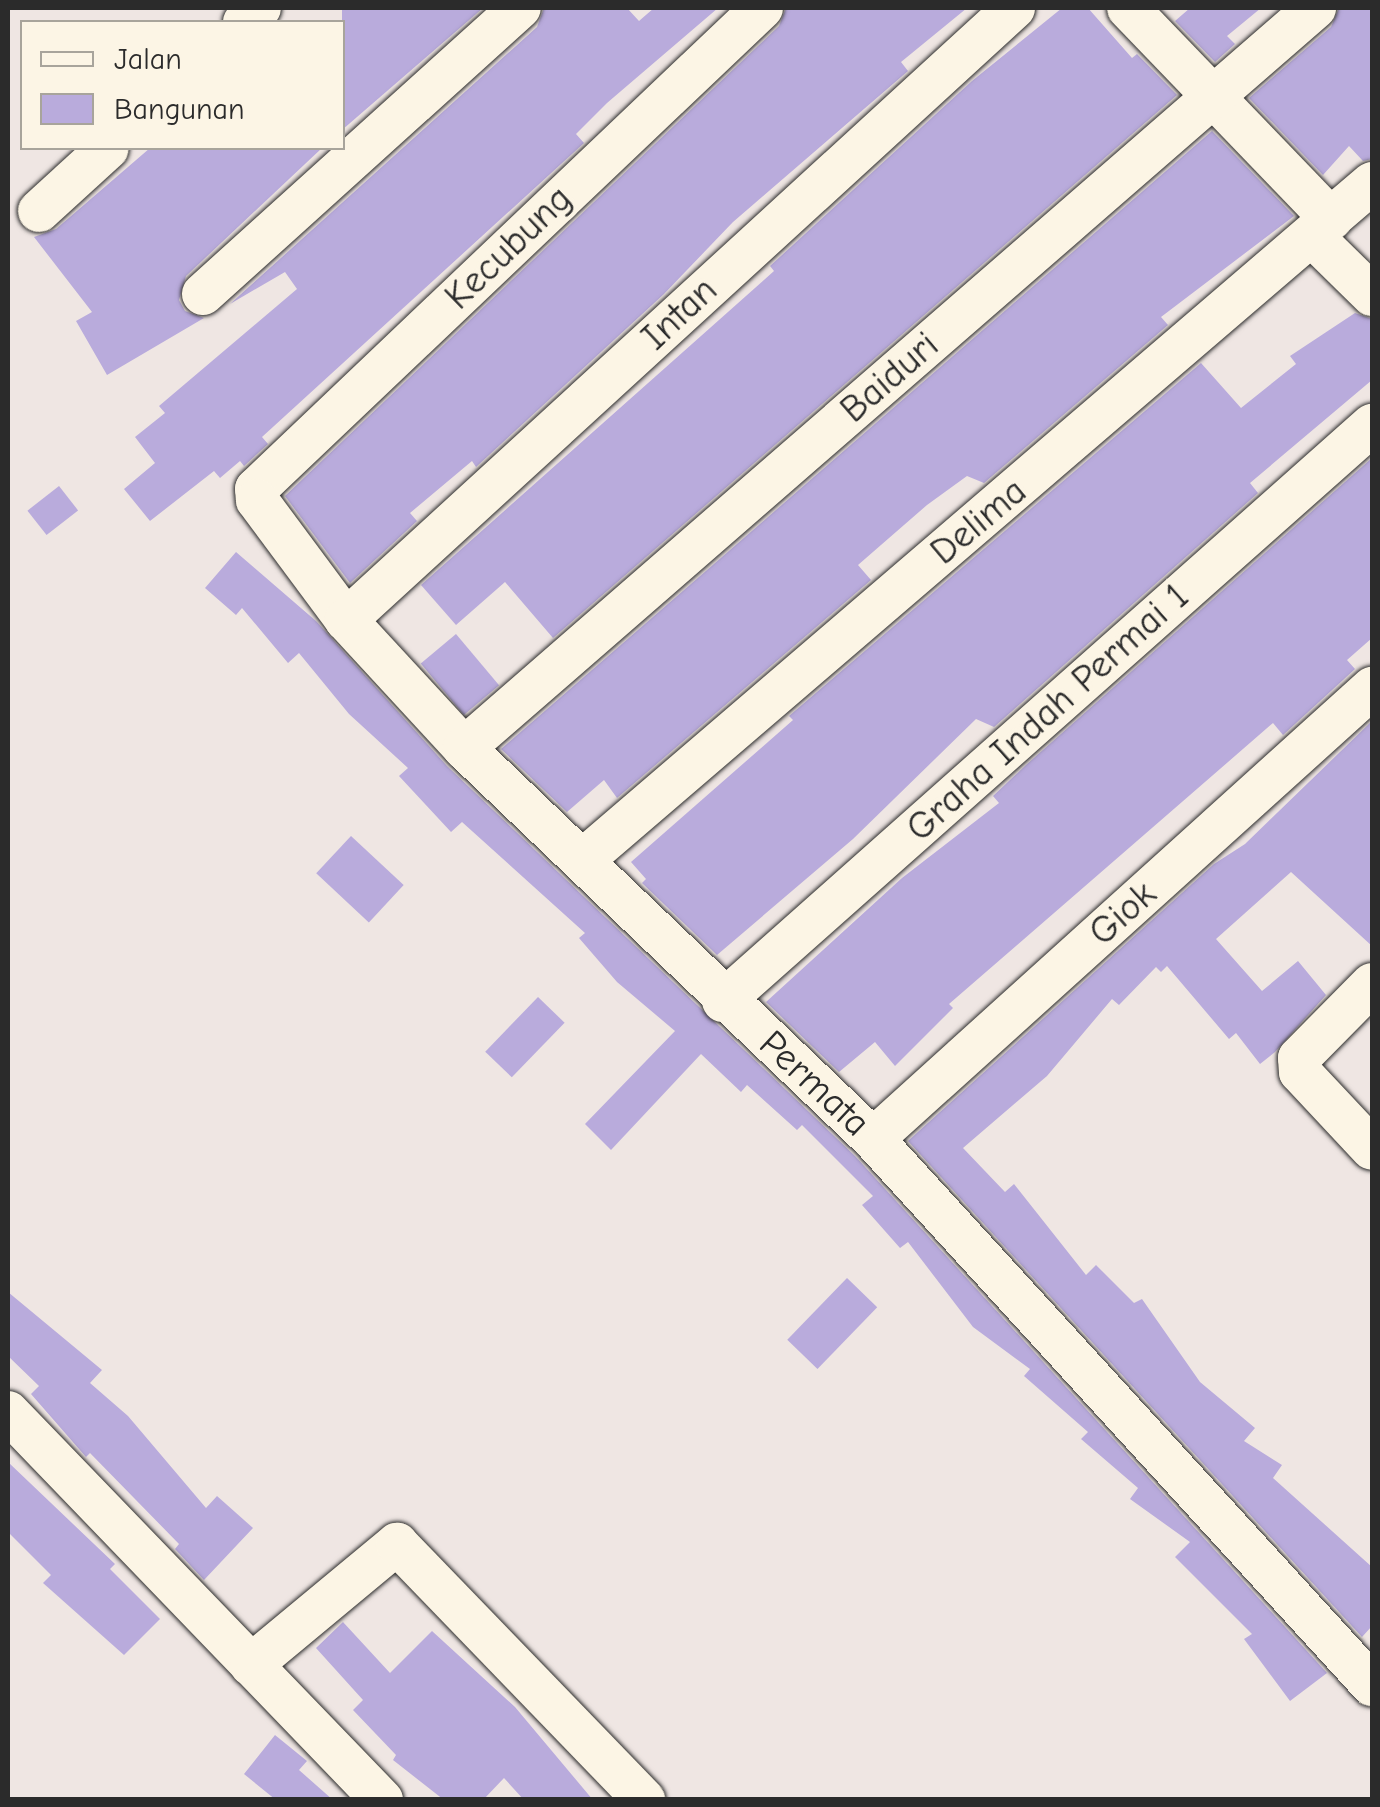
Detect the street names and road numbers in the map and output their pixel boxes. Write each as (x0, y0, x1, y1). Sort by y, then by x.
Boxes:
street label: Kecubung (436, 176, 582, 320)
street label: Intan (633, 268, 727, 360)
street label: Baiduri (832, 323, 948, 433)
street label: Delima (922, 469, 1036, 575)
street label: Graha Indah Permai 1 (898, 574, 1198, 852)
street label: Giok (1080, 872, 1166, 956)
street label: Permata (749, 1022, 879, 1146)

